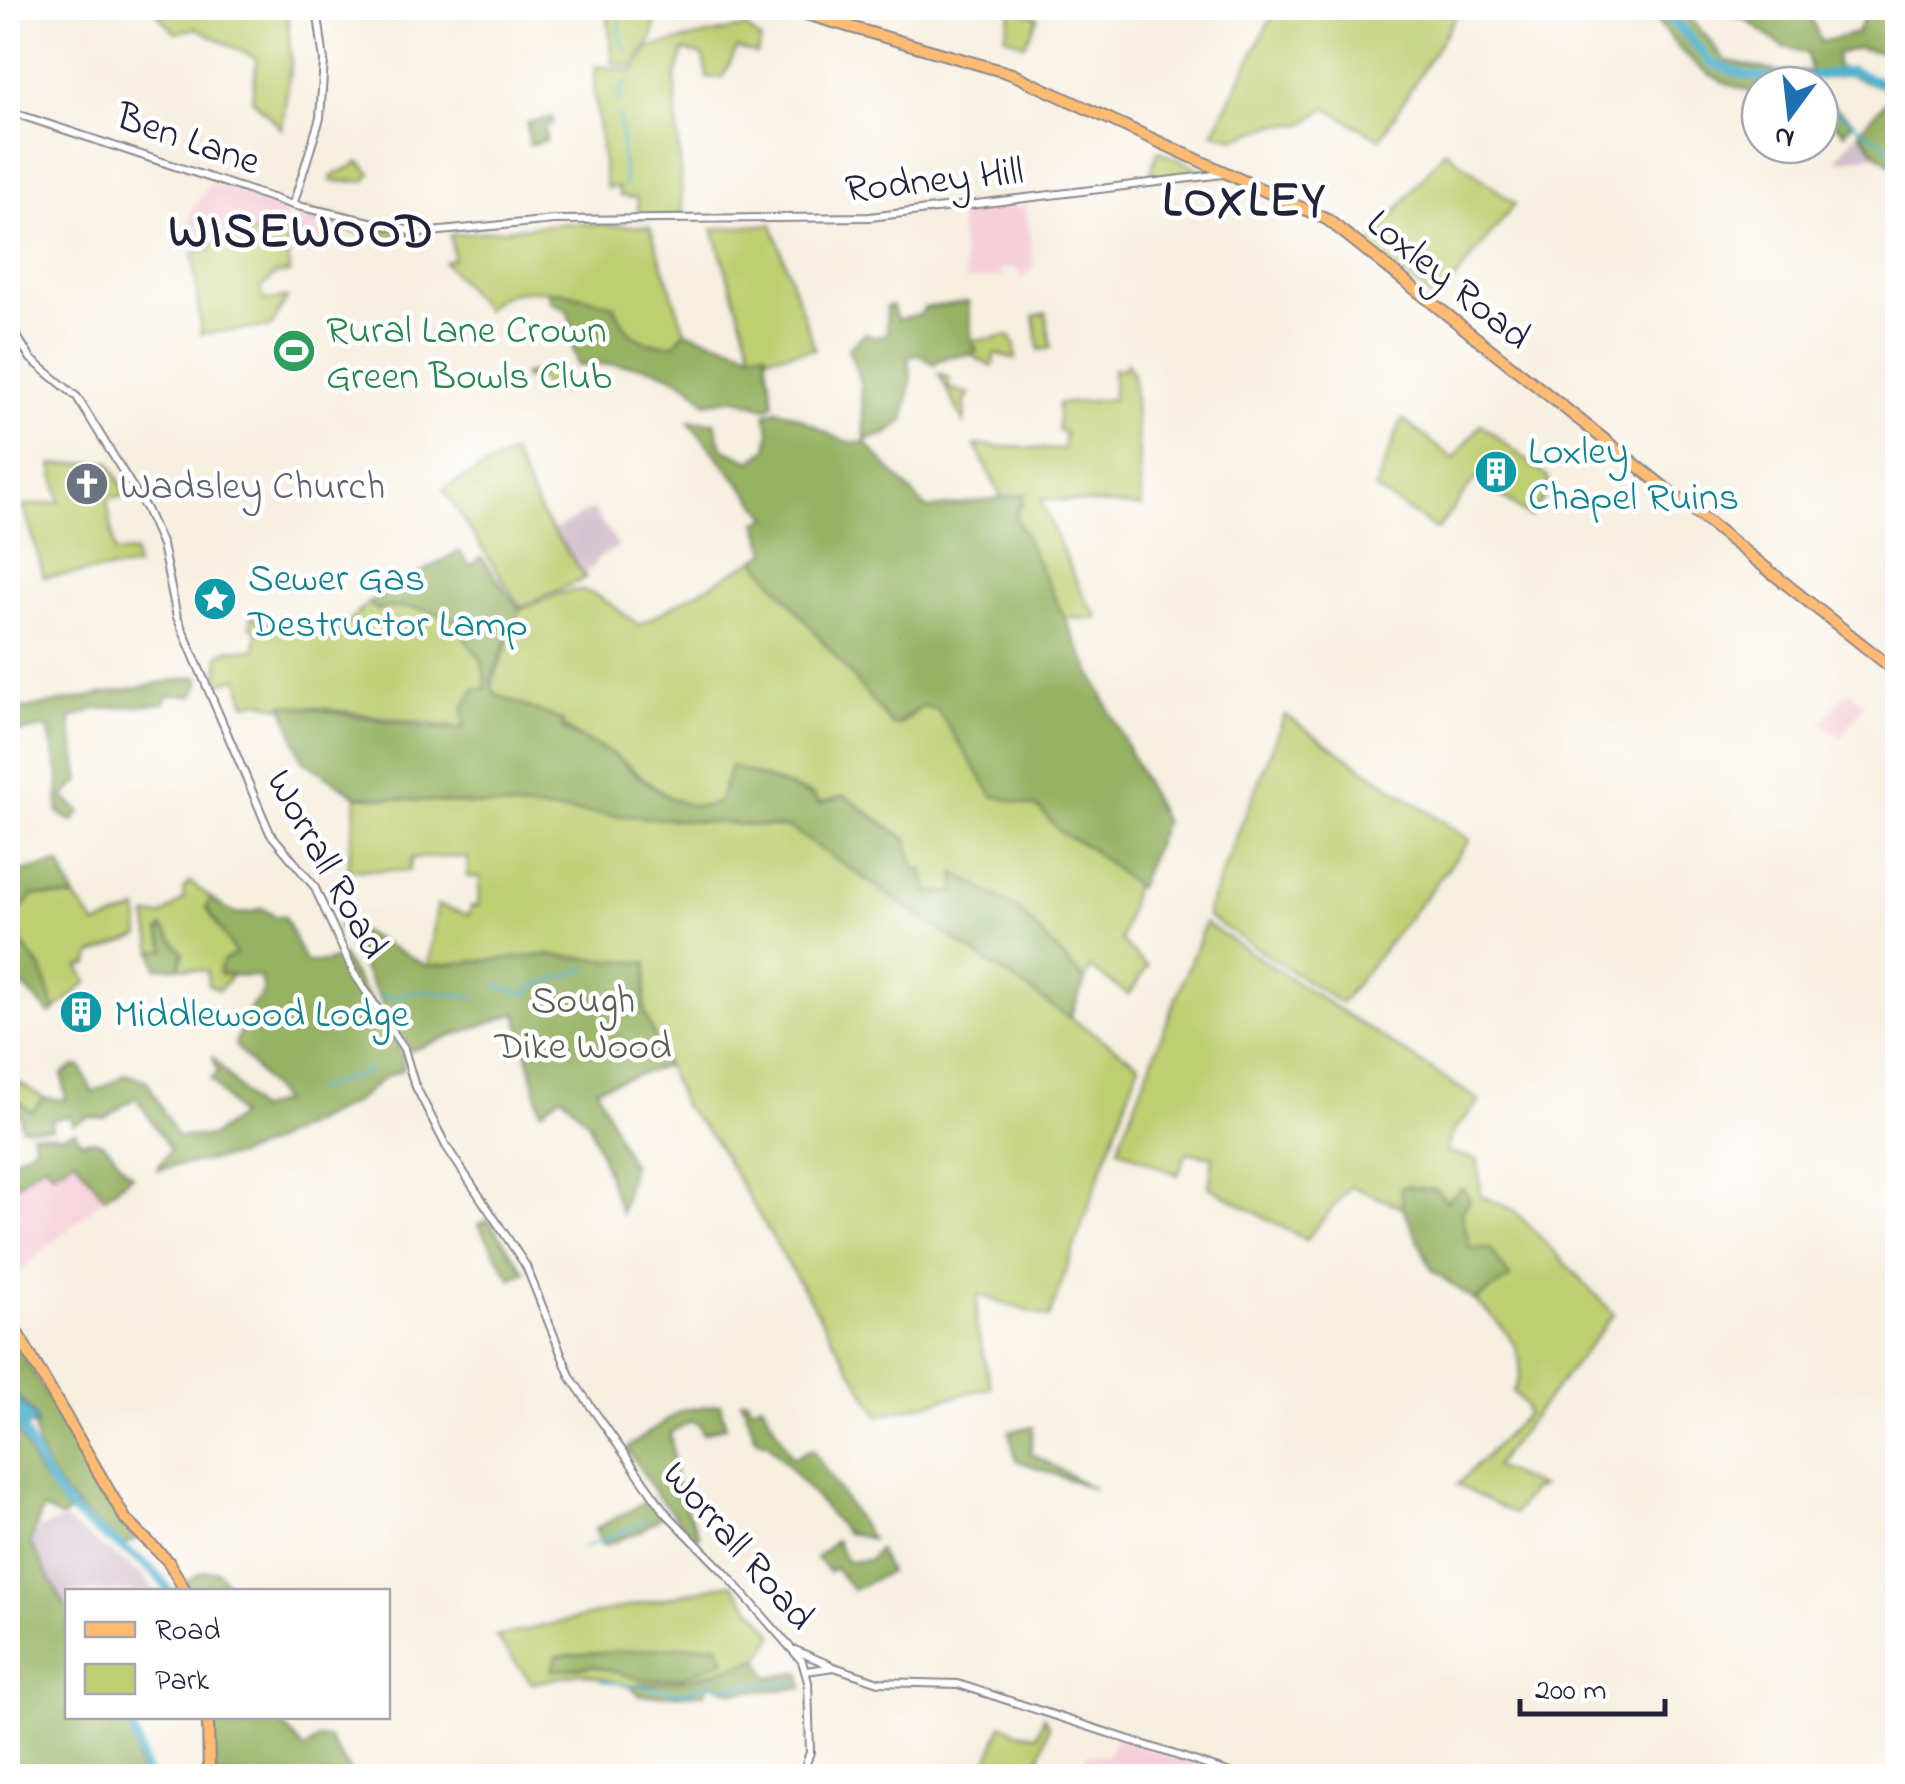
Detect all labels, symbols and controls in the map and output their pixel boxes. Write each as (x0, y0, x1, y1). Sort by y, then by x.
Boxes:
north arrow (1740, 65, 1840, 165)
street label: Ben Lane (107, 89, 267, 193)
text: N (1770, 114, 1799, 158)
street label: Rodney Hill (842, 144, 1027, 221)
district label: LOXLEY (1163, 166, 1327, 239)
street label: Loxley Road (1352, 196, 1542, 367)
district label: WISEWOOD (168, 197, 436, 270)
place label: Rural Lane Crown Green Bowls Club (326, 303, 612, 408)
sports icon: Rural Lane Crown Green Bowls Club (271, 328, 317, 374)
place label: Loxley Chapel Ruins (1528, 424, 1739, 529)
building icon: Loxley Chapel Ruins (1473, 449, 1519, 495)
place label: Wadsley Church (120, 459, 385, 518)
church icon: Wadsley Church (64, 461, 110, 507)
place label: Sewer Gas Destructor Lamp (247, 551, 528, 656)
place icon: Sewer Gas Destructor Lamp (192, 576, 238, 622)
street label: Worrall Road (249, 760, 401, 971)
park label: Sough Dike Wood (493, 973, 672, 1078)
place label: Middlewood Lodge (114, 987, 409, 1046)
building icon: Middlewood Lodge (58, 989, 104, 1035)
street label: Worrall Road (646, 1449, 827, 1645)
legend (65, 1589, 390, 1719)
text: Road (155, 1610, 220, 1654)
scale bar (1520, 1654, 1665, 1716)
text: Park (155, 1660, 210, 1704)
text: 200 m (1535, 1670, 1607, 1714)

